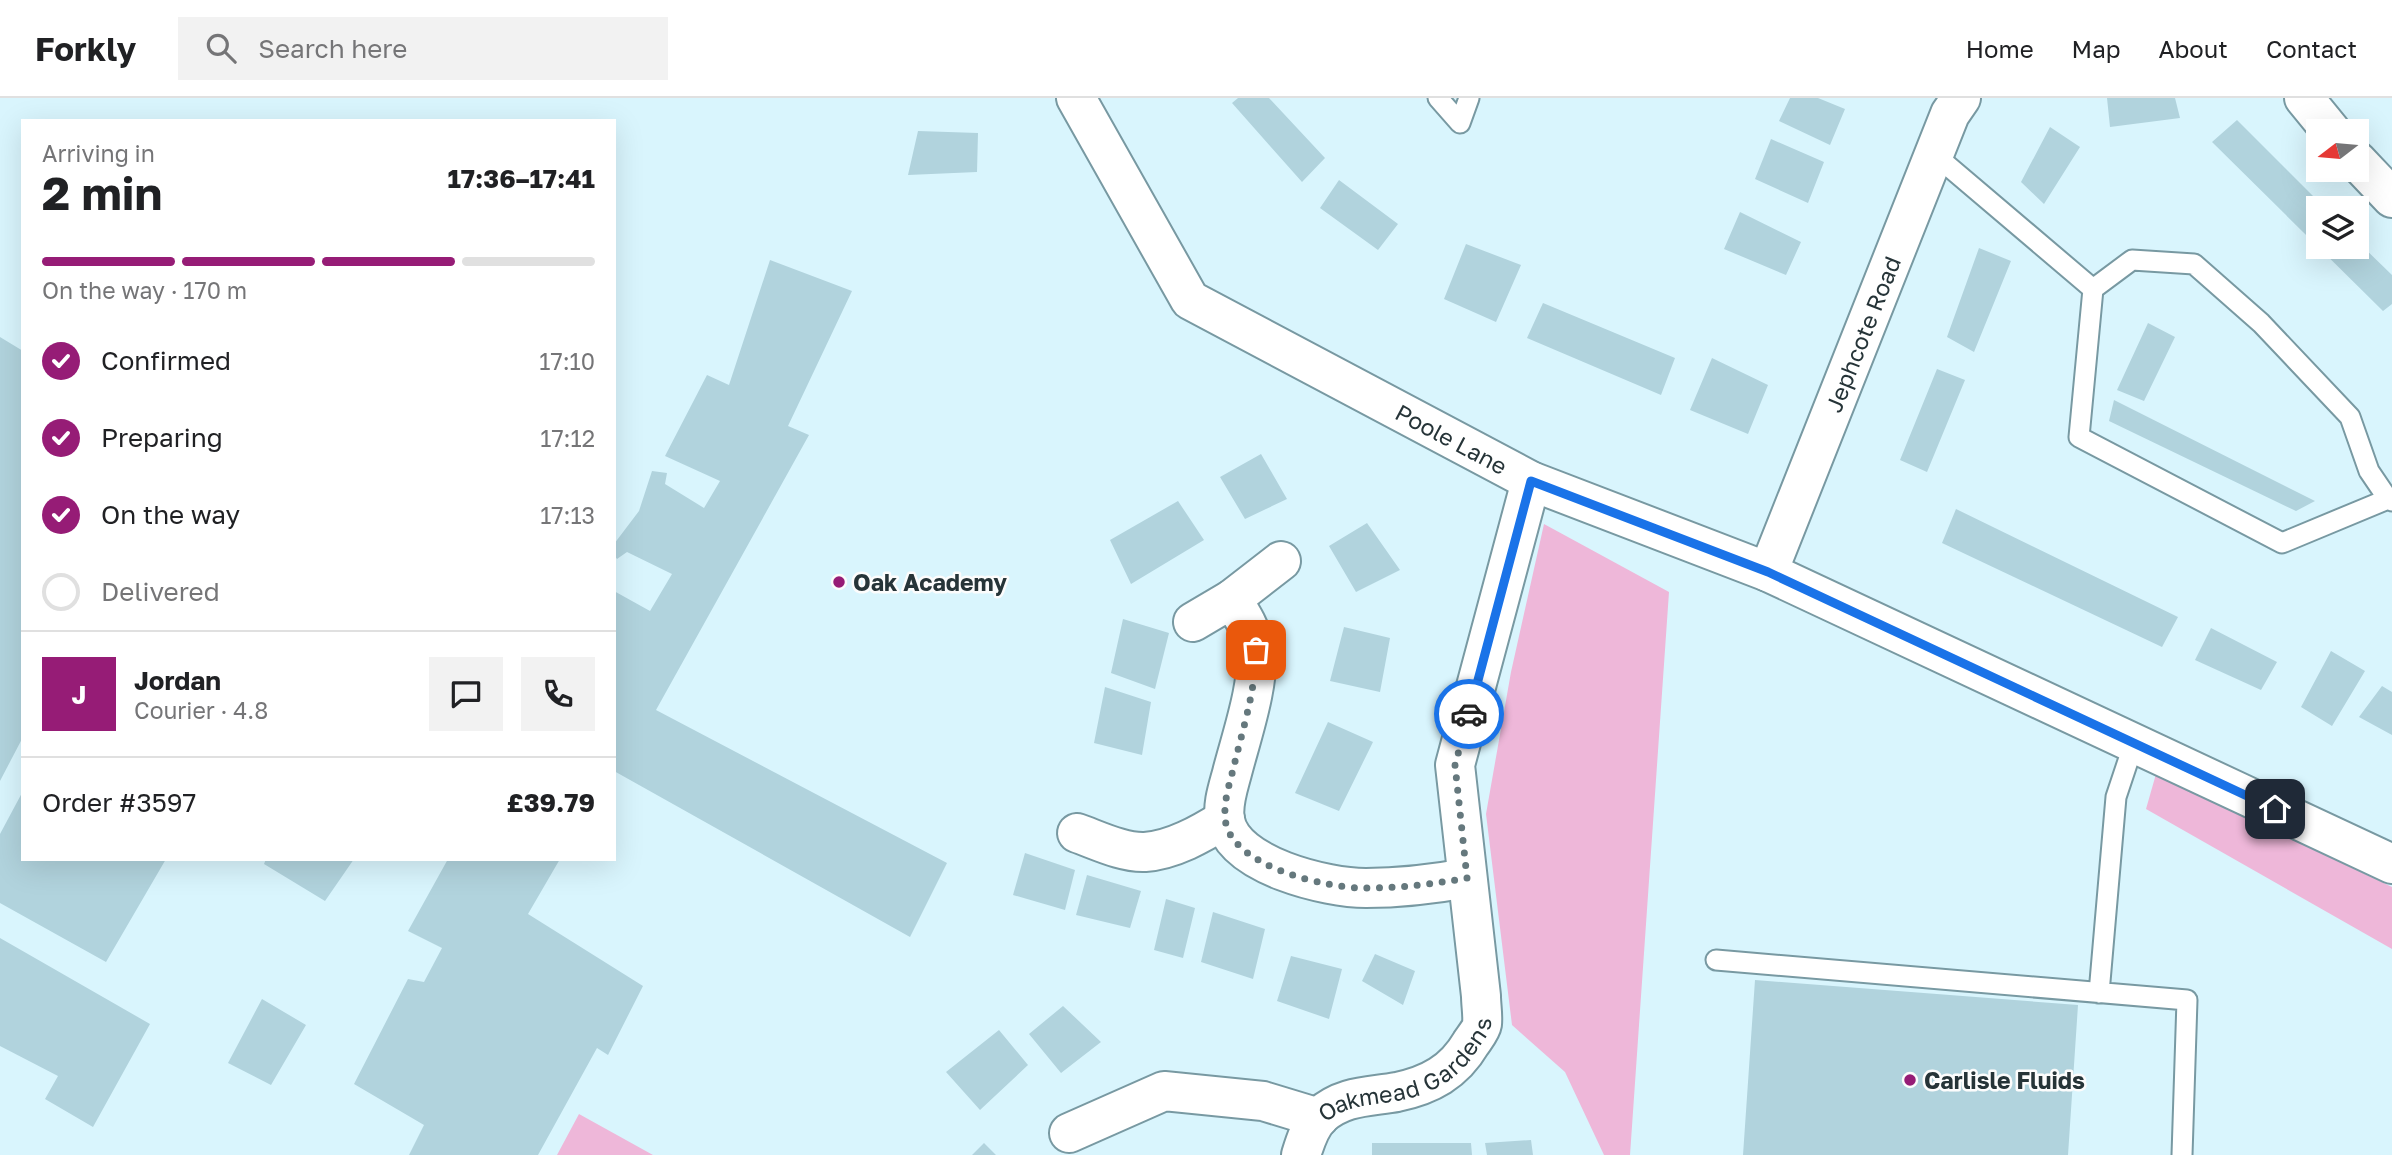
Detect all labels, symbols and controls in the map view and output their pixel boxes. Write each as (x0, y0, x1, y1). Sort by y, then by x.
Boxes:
search box (178, 17, 668, 80)
text: Forkly (35, 29, 136, 68)
icon: search (202, 29, 240, 67)
text: Search here (258, 33, 407, 64)
text: Home (1966, 34, 2034, 63)
text: Map (2072, 34, 2121, 63)
text: About (2159, 34, 2228, 63)
text: Contact (2266, 34, 2357, 63)
north arrow (2306, 119, 2370, 182)
map controls (2306, 119, 2369, 259)
text: Arriving in (42, 139, 155, 167)
text: 17:36–17:41 (447, 163, 595, 194)
text: 2 min (42, 165, 162, 220)
button: layers (2306, 196, 2369, 259)
street label: Jephcote Road (1819, 252, 1906, 416)
text: On the way · 170 m (42, 276, 247, 304)
icon: check (42, 342, 80, 380)
text: Confirmed (101, 345, 231, 376)
text: 17:10 (539, 347, 595, 375)
street label: Poole Lane (1391, 398, 1512, 480)
icon: check (42, 419, 80, 457)
text: Preparing (101, 422, 223, 453)
text: 17:12 (540, 424, 595, 452)
icon: check (42, 496, 80, 534)
text: On the way (101, 499, 240, 530)
text: 17:13 (540, 501, 595, 529)
place label: Oak Academy (853, 568, 1007, 596)
marker: Oak Academy (831, 574, 847, 590)
text: Delivered (101, 576, 220, 607)
pin (1226, 620, 1286, 680)
icon: bag (1237, 631, 1275, 669)
button: chat (429, 657, 503, 731)
button: phone (521, 657, 595, 731)
text: Jordan (134, 665, 221, 696)
text: J (72, 679, 86, 710)
courier (1434, 679, 1504, 749)
icon: car (1450, 695, 1488, 733)
text: Courier · 4.8 (134, 696, 268, 724)
pin (2245, 779, 2305, 839)
text: Order #3597 (42, 787, 196, 818)
text: £39.79 (506, 787, 595, 818)
icon: home (2256, 790, 2294, 828)
street label: Oakmead Gardens (1312, 1016, 1497, 1127)
place label: Carlisle Fluids (1924, 1066, 2085, 1094)
marker: Carlisle Fluids (1902, 1072, 1918, 1088)

